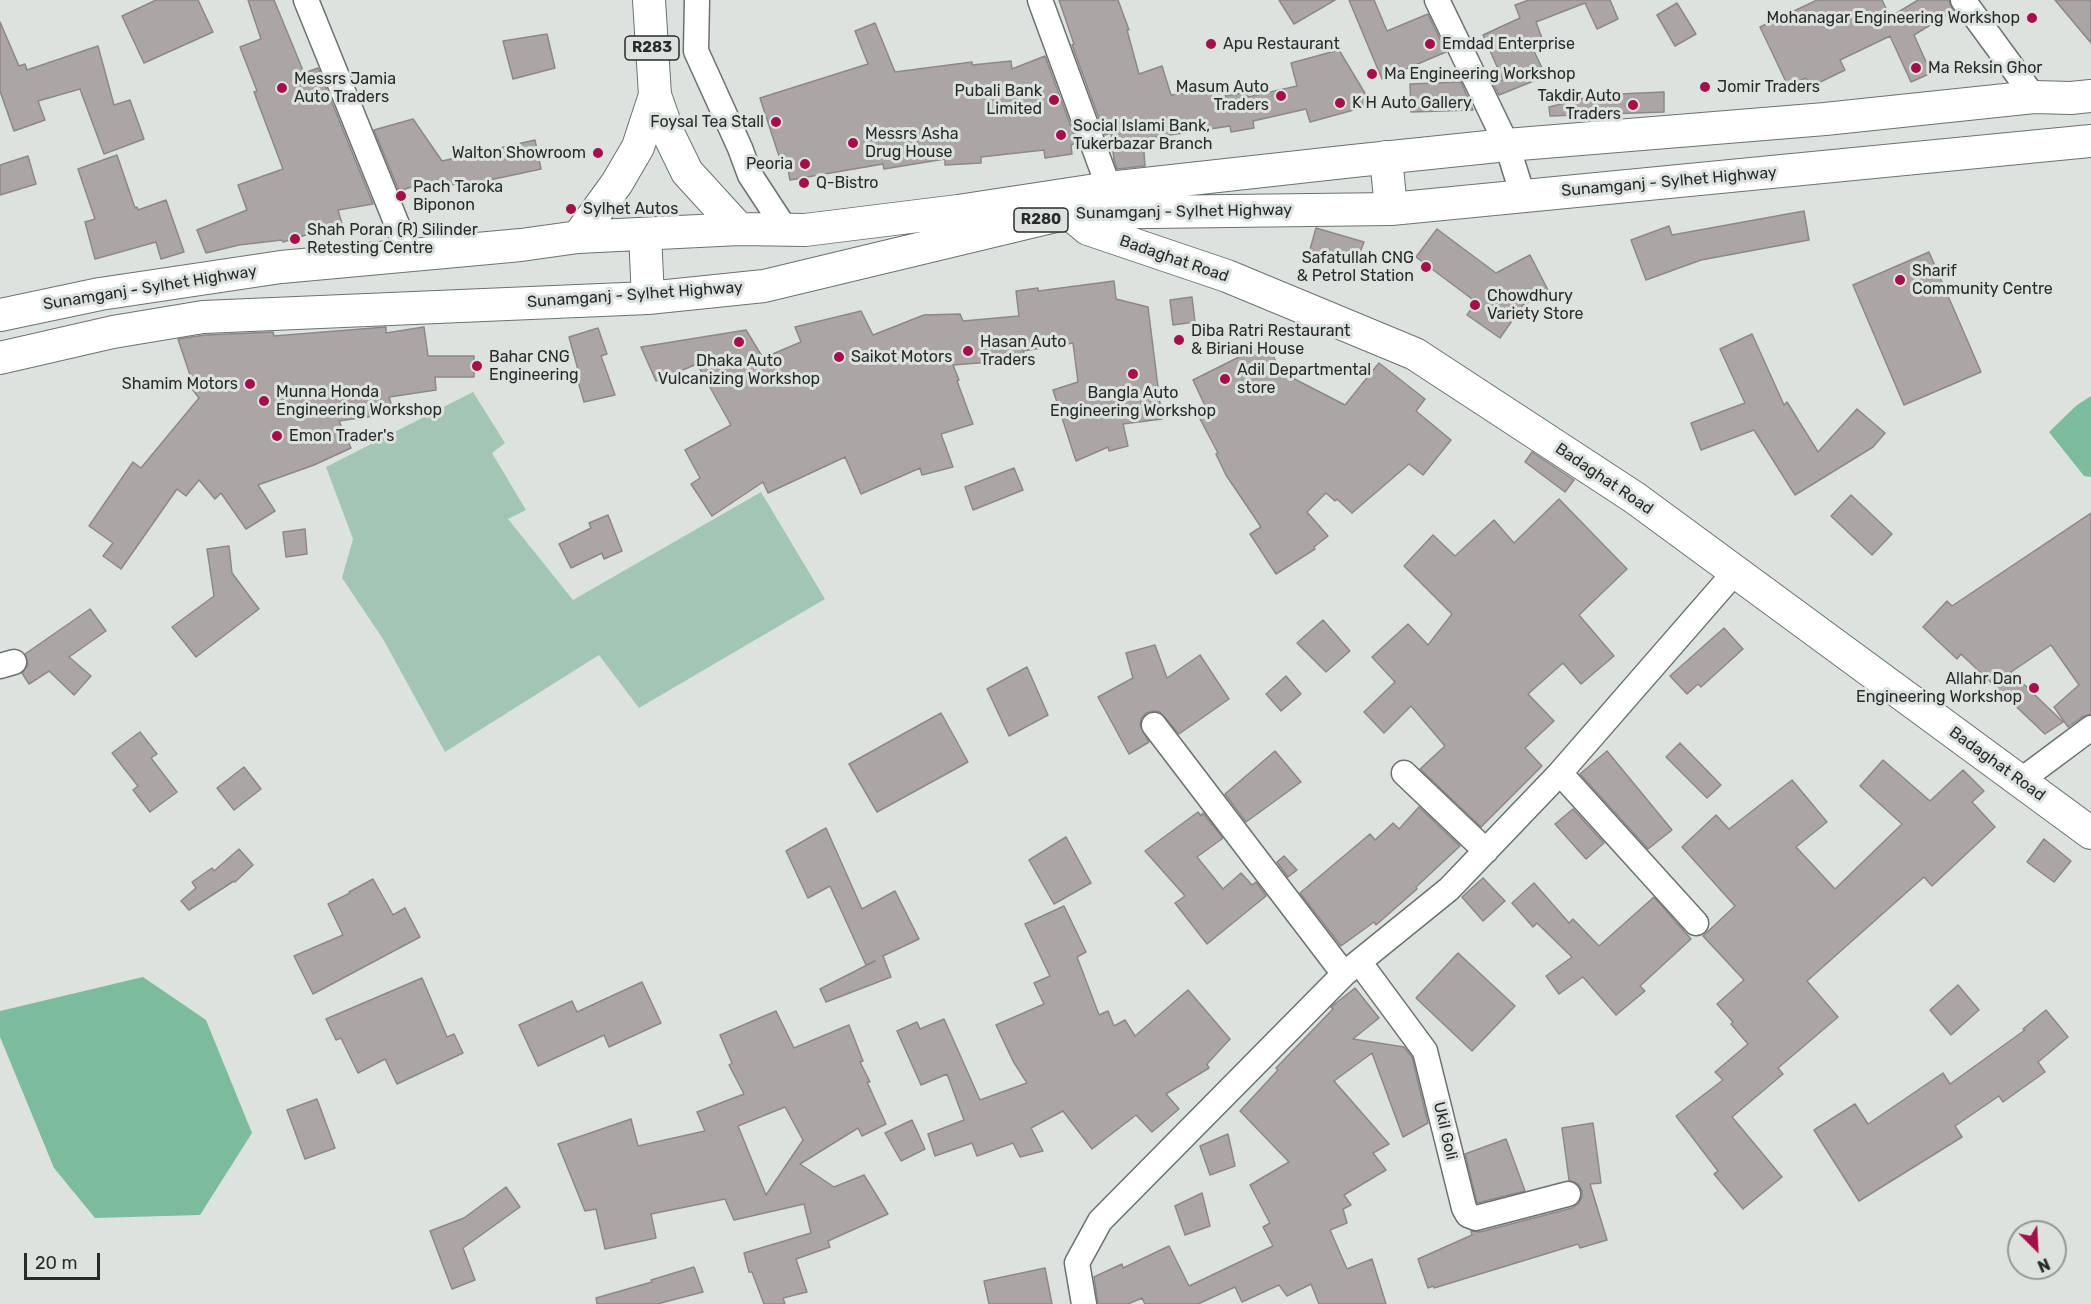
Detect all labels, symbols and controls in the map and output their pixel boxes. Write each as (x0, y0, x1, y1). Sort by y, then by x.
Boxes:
place label: Mohanagar Engineering Workshop (1767, 8, 2020, 28)
marker: Mohanagar Engineering Workshop (2025, 11, 2039, 25)
place label: Apu Restaurant (1223, 34, 1340, 54)
place label: Emdad Enterprise (1442, 34, 1575, 54)
road number: R283 (625, 36, 679, 60)
marker: Apu Restaurant (1204, 37, 1218, 51)
marker: Emdad Enterprise (1423, 37, 1437, 51)
place label: Ma Reksin Ghor (1928, 58, 2042, 78)
marker: Ma Reksin Ghor (1909, 61, 1923, 75)
place label: Ma Engineering Workshop (1384, 64, 1575, 84)
marker: Ma Engineering Workshop (1365, 67, 1379, 81)
place label: Messrs Jamia Auto Traders (294, 69, 396, 107)
place label: Masum Auto Traders (1176, 77, 1269, 115)
place label: Jomir Traders (1717, 77, 1820, 97)
marker: Jomir Traders (1698, 80, 1712, 94)
marker: Messrs Jamia Auto Traders (275, 81, 289, 95)
place label: Pubali Bank Limited (955, 81, 1042, 119)
place label: Takdir Auto Traders (1537, 86, 1621, 124)
marker: Masum Auto Traders (1274, 89, 1288, 103)
marker: Pubali Bank Limited (1047, 93, 1061, 107)
place label: K H Auto Gallery (1352, 93, 1472, 113)
marker: K H Auto Gallery (1333, 96, 1347, 110)
marker: Takdir Auto Traders (1626, 98, 1640, 112)
place label: Foysal Tea Stall (650, 112, 764, 132)
marker: Foysal Tea Stall (769, 115, 783, 129)
place label: Social Islami Bank, Tukerbazar Branch (1073, 116, 1213, 154)
place label: Messrs Asha Drug House (865, 124, 959, 162)
marker: Social Islami Bank, Tukerbazar Branch (1054, 128, 1068, 142)
marker: Messrs Asha Drug House (846, 136, 860, 150)
place label: Walton Showroom (452, 143, 586, 163)
marker: Walton Showroom (591, 146, 605, 160)
place label: Peoria (746, 154, 793, 174)
marker: Peoria (798, 157, 812, 171)
street label: Sunamganj - Sylhet Highway (1561, 163, 1777, 201)
place label: Q-Bistro (816, 173, 879, 193)
marker: Q-Bistro (797, 176, 811, 190)
place label: Pach Taroka Biponon (413, 177, 503, 215)
marker: Pach Taroka Biponon (394, 189, 408, 203)
place label: Sylhet Autos (583, 199, 678, 219)
street label: Sunamganj - Sylhet Highway (1076, 201, 1292, 223)
marker: Sylhet Autos (564, 202, 578, 216)
road number: R280 (1014, 208, 1068, 232)
place label: Shah Poran (R) Silinder Retesting Centre (307, 220, 478, 258)
street label: Badaghat Road (1117, 231, 1231, 287)
marker: Shah Poran (R) Silinder Retesting Centre (288, 232, 302, 246)
place label: Safatullah CNG & Petrol Station (1297, 248, 1414, 286)
marker: Safatullah CNG & Petrol Station (1419, 260, 1433, 274)
place label: Sharif Community Centre (1912, 261, 2053, 299)
street label: Sunamganj - Sylhet Highway (42, 262, 258, 314)
marker: Sharif Community Centre (1893, 273, 1907, 287)
street label: Sunamganj - Sylhet Highway (527, 278, 743, 312)
place label: Chowdhury Variety Store (1487, 286, 1584, 324)
marker: Chowdhury Variety Store (1468, 298, 1482, 312)
place label: Diba Ratri Restaurant & Biriani House (1191, 321, 1350, 359)
place label: Hasan Auto Traders (980, 332, 1067, 370)
marker: Diba Ratri Restaurant & Biriani House (1172, 333, 1186, 347)
marker: Dhaka Auto Vulcanizing Workshop (732, 335, 746, 349)
marker: Hasan Auto Traders (961, 344, 975, 358)
place label: Bahar CNG Engineering (489, 347, 579, 385)
place label: Saikot Motors (851, 347, 952, 367)
marker: Saikot Motors (832, 350, 846, 364)
place label: Dhaka Auto Vulcanizing Workshop (658, 351, 820, 389)
marker: Bahar CNG Engineering (470, 359, 484, 373)
place label: Adil Departmental store (1237, 360, 1371, 398)
marker: Bangla Auto Engineering Workshop (1126, 367, 1140, 381)
marker: Adil Departmental store (1218, 372, 1232, 386)
place label: Shamim Motors (122, 374, 238, 394)
marker: Shamim Motors (243, 377, 257, 391)
place label: Munna Honda Engineering Workshop (276, 382, 442, 420)
place label: Bangla Auto Engineering Workshop (1050, 383, 1216, 421)
marker: Munna Honda Engineering Workshop (257, 394, 271, 408)
place label: Emon Trader's (289, 426, 394, 446)
marker: Emon Trader's (270, 429, 284, 443)
street label: Badaghat Road (1551, 439, 1657, 519)
place label: Allahr Dan Engineering Workshop (1856, 669, 2022, 707)
marker: Allahr Dan Engineering Workshop (2027, 681, 2041, 695)
street label: Badaghat Road (1945, 723, 2049, 805)
street label: Ukil Goli (1429, 1100, 1461, 1162)
north arrow (2007, 1220, 2067, 1280)
scale bar (27, 1241, 104, 1279)
text: 20 m (35, 1252, 77, 1274)
text: N (2035, 1254, 2053, 1276)

